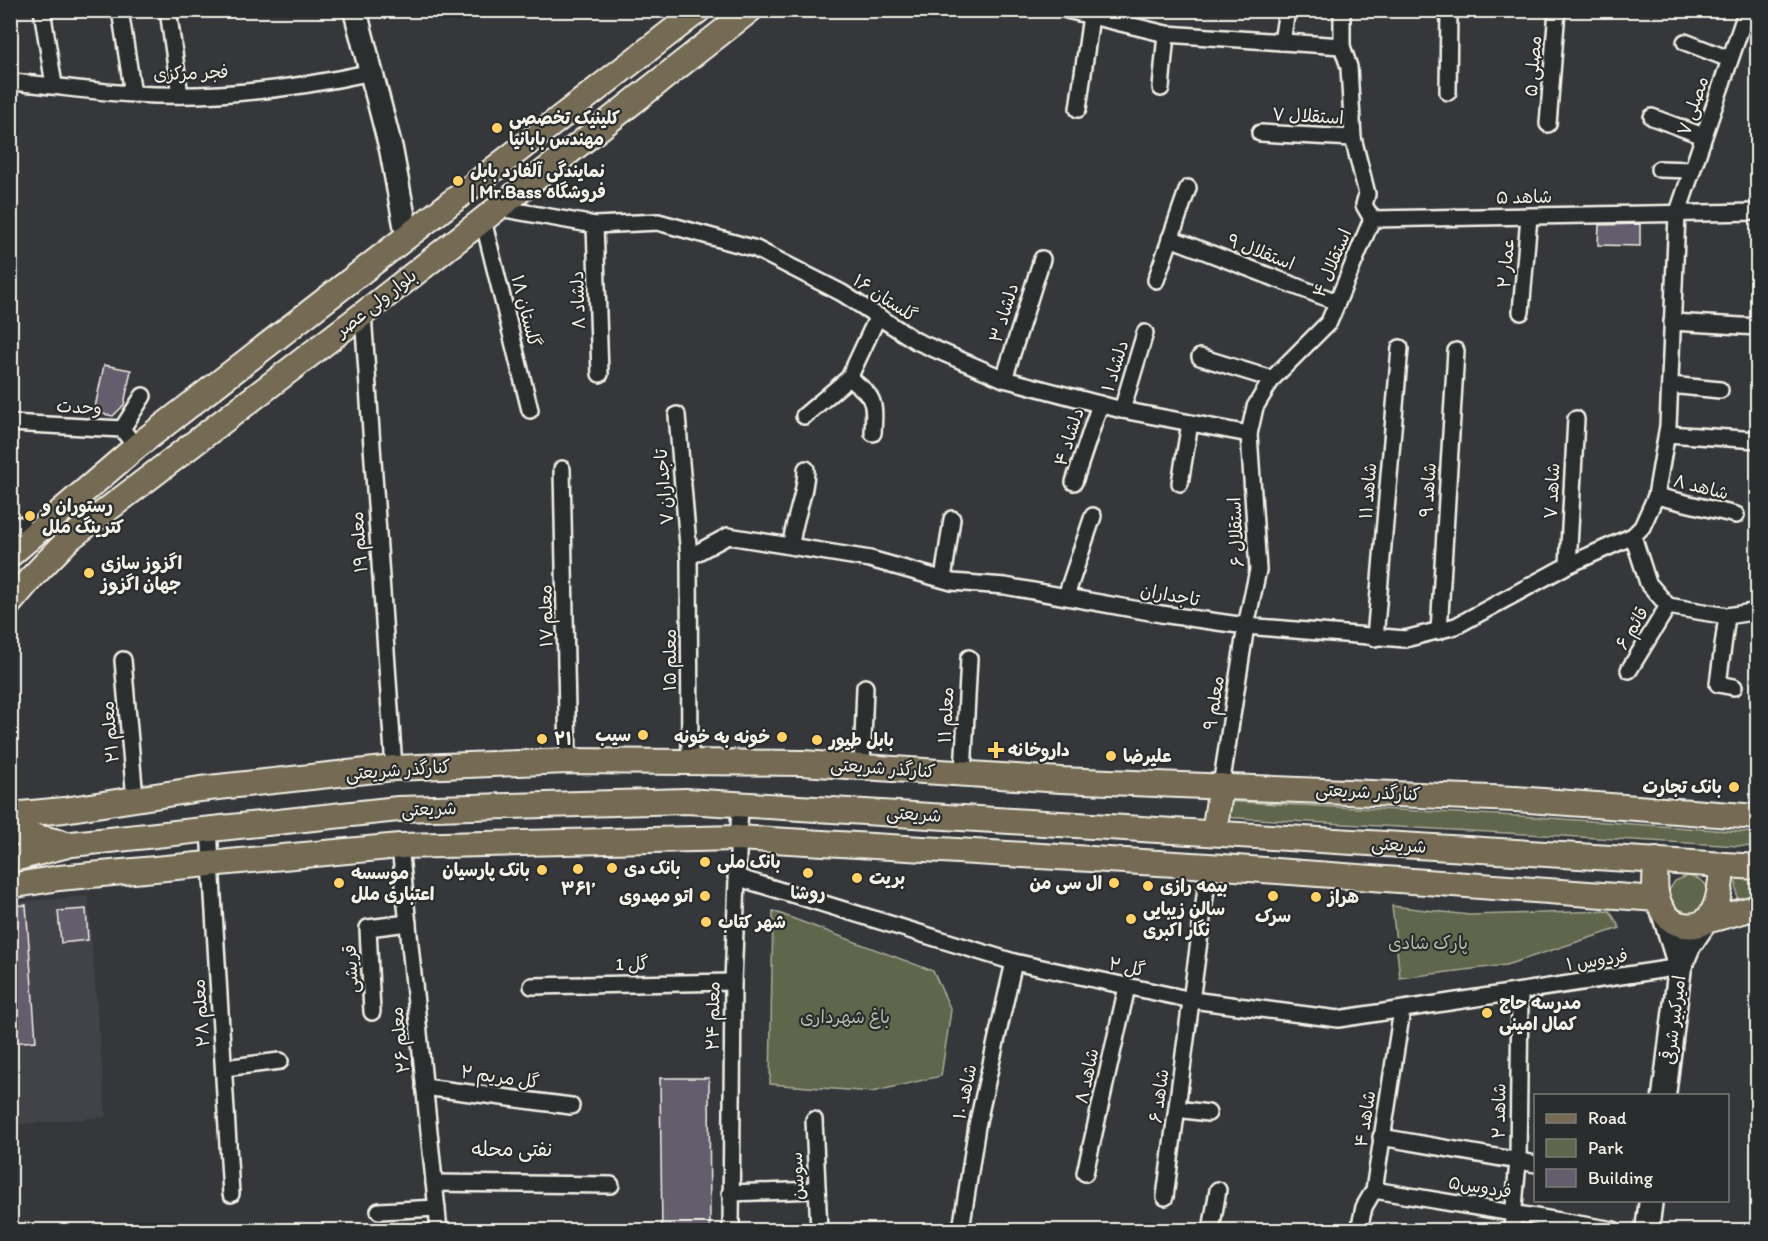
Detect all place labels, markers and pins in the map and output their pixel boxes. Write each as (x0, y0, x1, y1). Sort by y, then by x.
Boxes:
place label: کلینیک تخصصی مهندس بابانیا (509, 107, 620, 150)
marker: کلینیک تخصصی مهندس بابانیا (490, 121, 504, 135)
place label: نمایندگی آلفارد بابل | Mr.Bass فروشگاه (470, 160, 606, 203)
marker: نمایندگی آلفارد بابل | Mr.Bass فروشگاه (451, 174, 465, 188)
place label: رستوران و کترینگ ملل (40, 495, 124, 538)
marker: رستوران و کترینگ ملل (23, 509, 37, 523)
place label: اگزوز سازی جهان اگزوز (99, 552, 182, 596)
marker: اگزوز سازی جهان اگزوز (82, 566, 96, 580)
place label: سیب (595, 724, 631, 746)
place label: خونه به خونه (674, 726, 770, 748)
place label: ۲۱ (554, 728, 572, 750)
marker: سیب (636, 728, 650, 742)
place label: بابل طیور (827, 729, 894, 751)
marker: خونه به خونه (775, 730, 789, 744)
marker: ۲۱ (535, 732, 549, 746)
marker: بابل طیور (810, 733, 824, 747)
place label: داروخانه (1008, 739, 1070, 762)
marker: داروخانه (989, 743, 1003, 757)
place label: علیرضا (1123, 745, 1172, 767)
marker: علیرضا (1104, 749, 1118, 763)
place label: بانک تجارت (1642, 776, 1722, 798)
marker: بانک تجارت (1727, 780, 1741, 794)
place label: بانک ملی (717, 851, 781, 874)
marker: بانک ملی (698, 855, 712, 869)
place label: بانک دی (624, 857, 681, 879)
place label: بانک پارسیان (442, 859, 530, 882)
marker: بانک دی (605, 861, 619, 875)
place label: موسسه اعتباری ملل (351, 862, 434, 905)
marker: ۳۶۱’ (571, 862, 585, 876)
marker: بانک پارسیان (535, 863, 549, 877)
marker: روشا (801, 866, 815, 880)
place label: بریت (869, 867, 905, 889)
marker: بریت (850, 871, 864, 885)
place label: ال سی من (1029, 872, 1102, 895)
place label: بیمه رازی (1160, 875, 1228, 897)
marker: موسسه اعتباری ملل (332, 876, 346, 890)
marker: ال سی من (1107, 876, 1121, 890)
place label: ۳۶۱’ (561, 878, 596, 900)
marker: بیمه رازی (1141, 879, 1155, 893)
place label: روشا (791, 882, 825, 904)
place label: اتو مهدوی (619, 885, 693, 907)
place label: هراز (1326, 886, 1359, 908)
marker: اتو مهدوی (698, 889, 712, 903)
marker: سرک (1266, 889, 1280, 903)
marker: هراز (1309, 890, 1323, 904)
place label: سالن زیبایی نگار اکبری (1143, 898, 1225, 941)
place label: سرک (1255, 905, 1291, 927)
place label: شهر کتاب (718, 911, 786, 933)
marker: سالن زیبایی نگار اکبری (1124, 912, 1138, 926)
marker: شهر کتاب (699, 915, 713, 929)
place label: مدرسه حاج کمال امینی (1499, 992, 1581, 1036)
marker: مدرسه حاج کمال امینی (1480, 1006, 1494, 1020)

